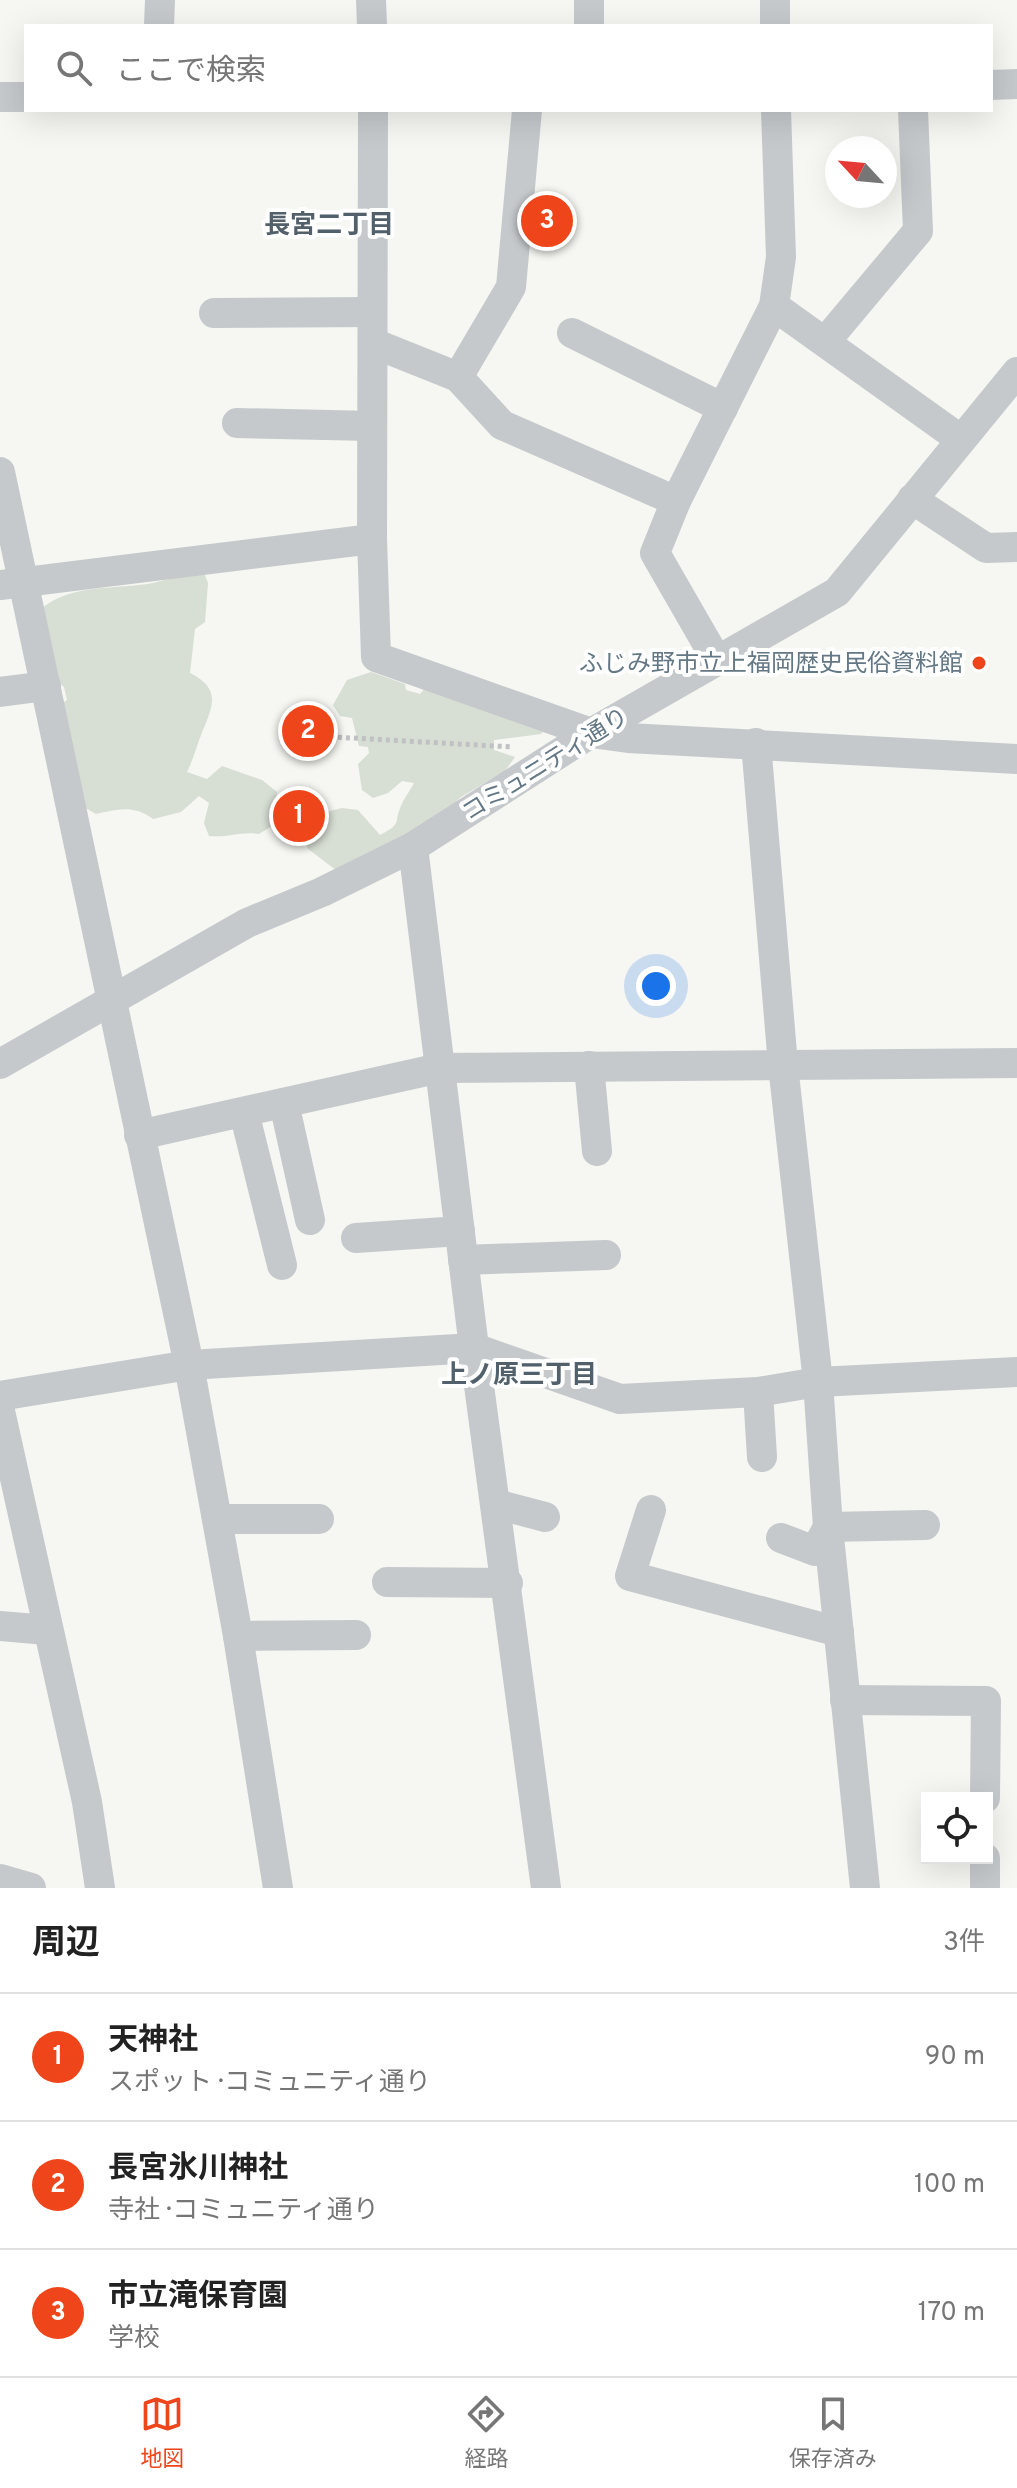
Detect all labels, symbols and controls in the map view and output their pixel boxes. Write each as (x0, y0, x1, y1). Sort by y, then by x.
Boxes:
search box (24, 24, 993, 112)
icon: search (52, 46, 96, 90)
text: ここで検索 (116, 54, 266, 91)
north arrow (825, 136, 897, 208)
pin: 3 (521, 191, 573, 251)
district label: 長宮二丁目 (264, 210, 394, 243)
place label: ふじみ野市立上福岡歴史民俗資料館 (579, 650, 963, 680)
marker: ふじみ野市立上福岡歴史民俗資料館 (970, 654, 988, 672)
pin: 2 (282, 701, 334, 761)
street label: コミュニティ通り (457, 702, 635, 829)
pin: 1 (273, 786, 325, 846)
your location (636, 966, 676, 1006)
district label: 上ノ原三丁目 (441, 1360, 597, 1393)
map controls (921, 1792, 993, 1864)
button: locate (921, 1792, 993, 1864)
text: 周辺 (32, 1923, 100, 1966)
text: 3件 (943, 1927, 985, 1960)
text: 天神社 (108, 2023, 198, 2060)
text: 1 (53, 2041, 63, 2074)
text: 90 m (925, 2041, 985, 2074)
text: スポット · コミュニティ通り (108, 2067, 431, 2100)
text: 長宮氷川神社 (108, 2151, 288, 2188)
text: 2 (50, 2169, 66, 2202)
text: 100 m (914, 2169, 985, 2202)
text: 寺社 · コミュニティ通り (108, 2195, 379, 2228)
text: 市立滝保育園 (108, 2279, 288, 2316)
text: 3 (50, 2297, 66, 2330)
text: 170 m (918, 2297, 985, 2330)
text: 学校 (108, 2323, 160, 2356)
tab: 地図 (140, 2392, 184, 2474)
tab: 経路 (464, 2392, 509, 2474)
tab: 保存済み (789, 2392, 877, 2474)

